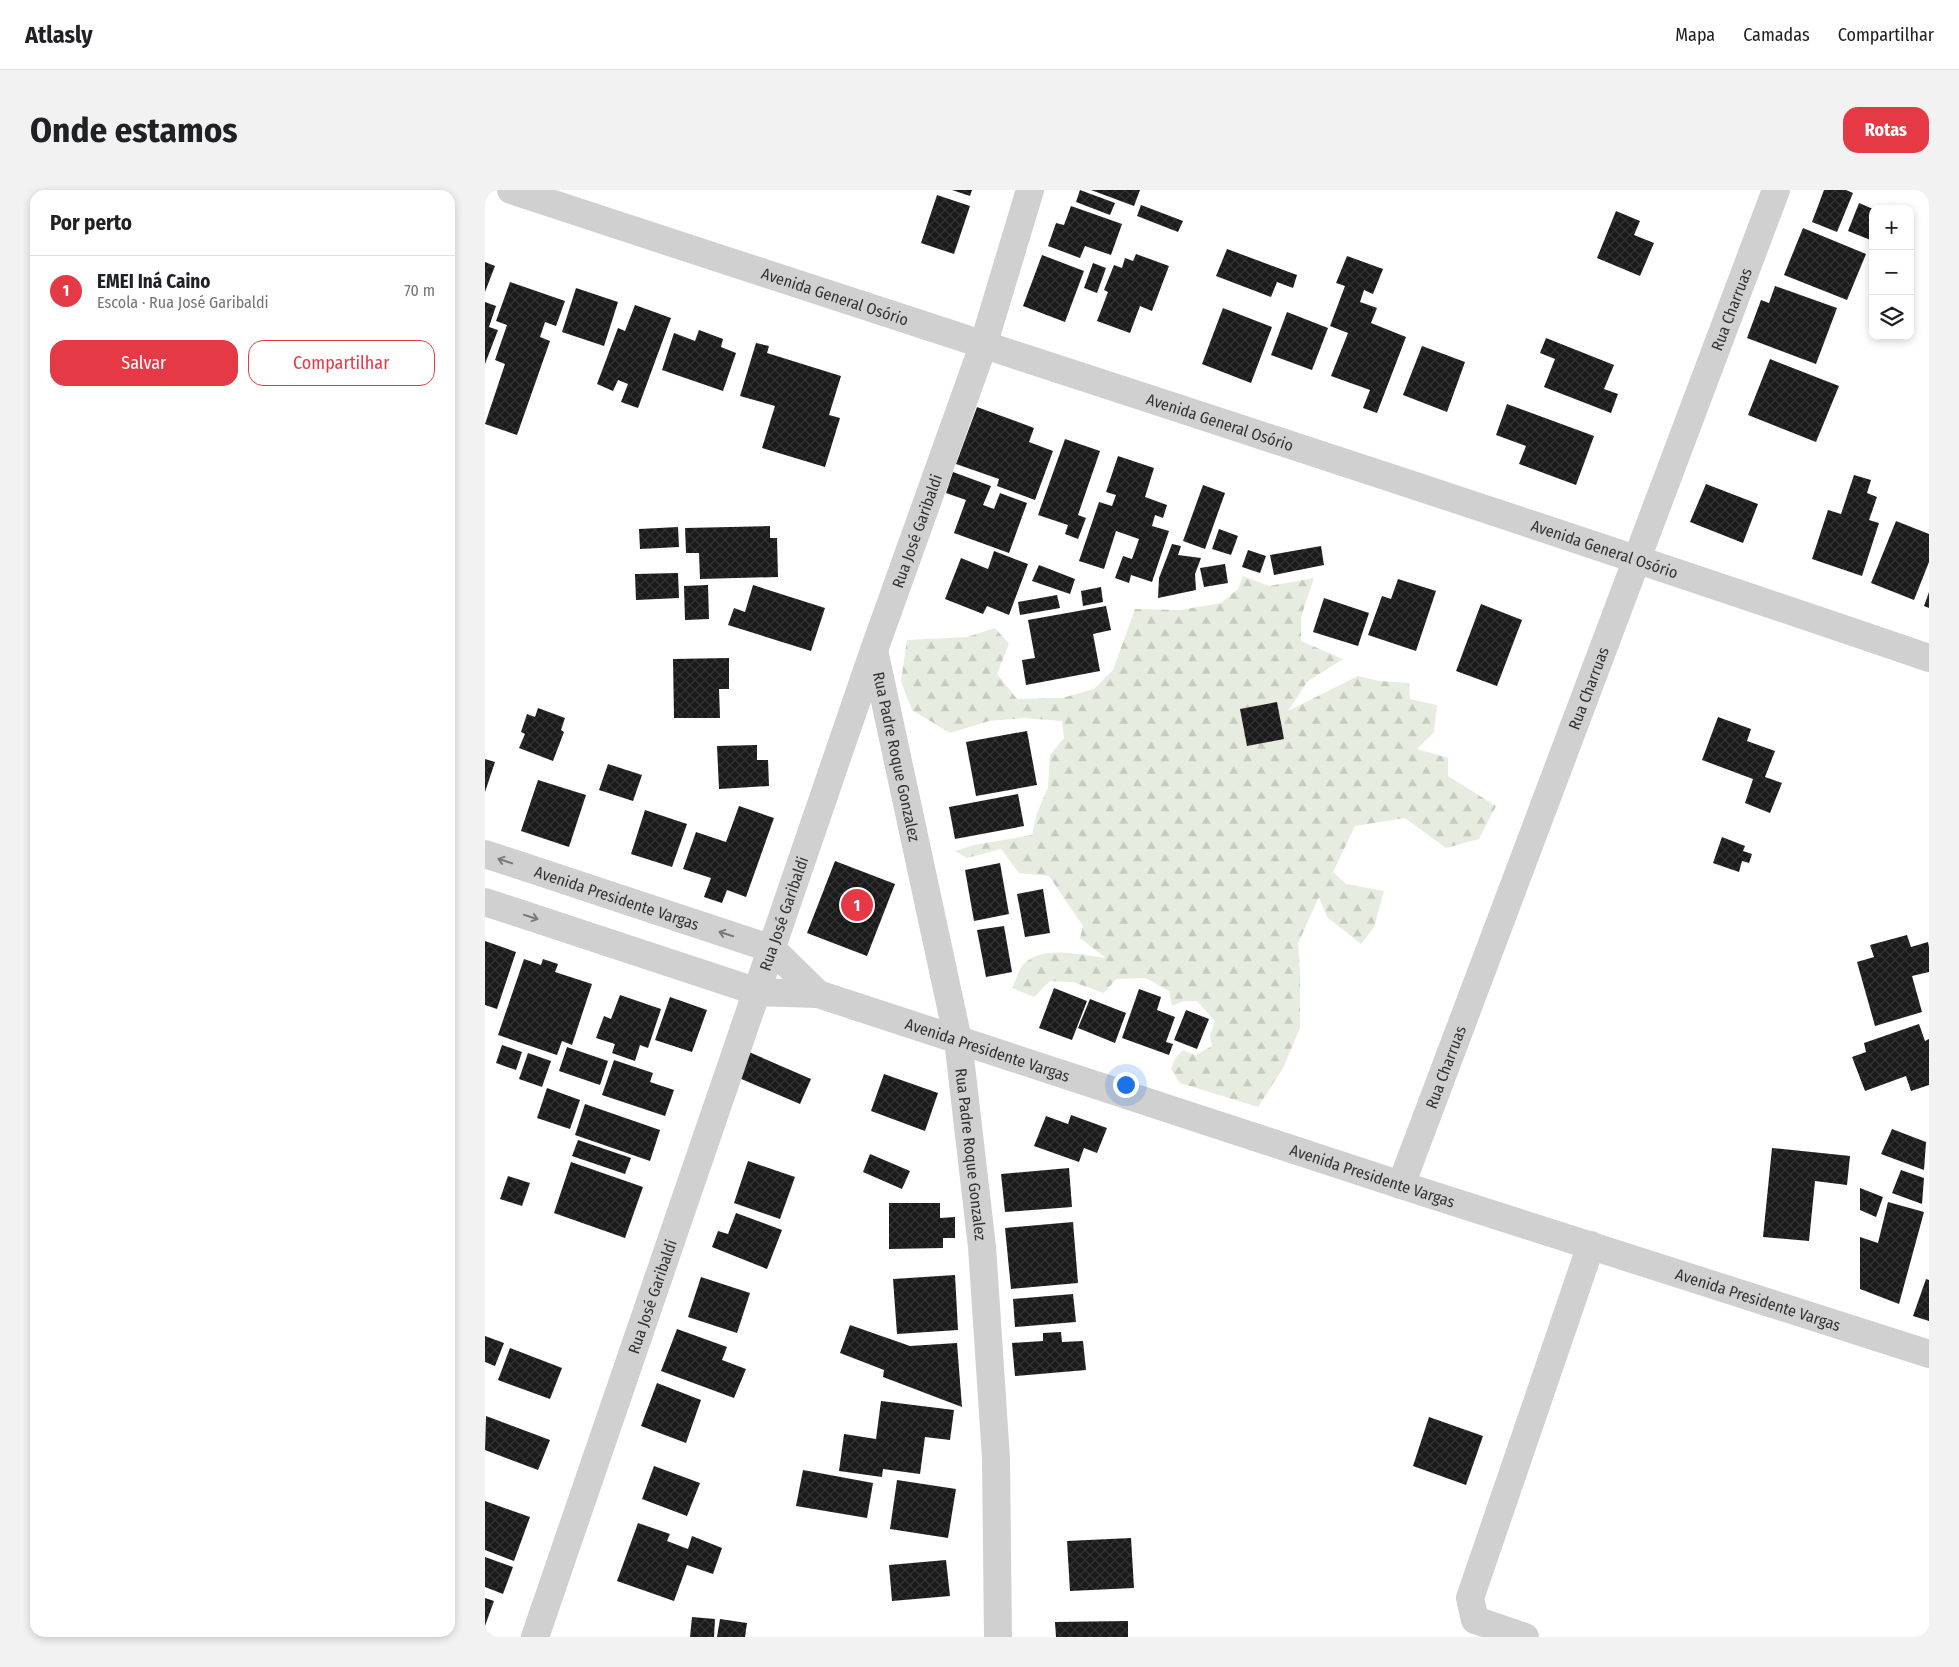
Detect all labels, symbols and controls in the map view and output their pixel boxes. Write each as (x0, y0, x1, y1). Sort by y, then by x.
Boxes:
text: Atlasly (25, 21, 93, 49)
text: Mapa (1675, 24, 1715, 46)
text: Camadas (1743, 24, 1810, 46)
text: Compartilhar (1838, 24, 1934, 46)
button: Rotas (1843, 107, 1929, 153)
text: Onde estamos (30, 109, 238, 151)
map controls (1869, 205, 1914, 340)
button: + (1869, 205, 1914, 250)
text: Por perto (50, 210, 132, 236)
button: − (1869, 250, 1914, 295)
street label: Avenida General Osório (759, 263, 911, 329)
street label: Rua Charruas (1707, 265, 1755, 353)
text: EMEI Iná Caino (97, 270, 210, 293)
text: 1 (63, 281, 69, 300)
text: 70 m (404, 281, 435, 300)
text: Escola · Rua José Garibaldi (97, 293, 269, 312)
button: layers (1869, 295, 1914, 340)
button: Salvar (50, 340, 238, 386)
button: Compartilhar (248, 340, 435, 386)
street label: Avenida General Osório (1144, 389, 1296, 455)
street label: Rua José Garibaldi (888, 472, 946, 590)
street label: Avenida General Osório (1529, 515, 1681, 582)
street label: Rua Charruas (1564, 644, 1613, 732)
street label: Rua Padre Roque Gonzalez (869, 670, 924, 843)
street label: Rua José Garibaldi (755, 854, 812, 973)
one-way arrow (498, 856, 514, 865)
street label: Avenida Presidente Vargas (532, 862, 702, 934)
pin: 1 (841, 886, 873, 924)
one-way arrow (523, 913, 539, 923)
one-way arrow (719, 929, 734, 938)
street label: Avenida Presidente Vargas (903, 1014, 1073, 1085)
street label: Rua Charruas (1421, 1023, 1470, 1111)
street label: Rua Padre Roque Gonzalez (952, 1067, 991, 1241)
your location (1113, 1072, 1139, 1098)
street label: Avenida Presidente Vargas (1288, 1140, 1457, 1211)
street label: Rua José Garibaldi (624, 1237, 680, 1356)
street label: Avenida Presidente Vargas (1673, 1264, 1843, 1335)

